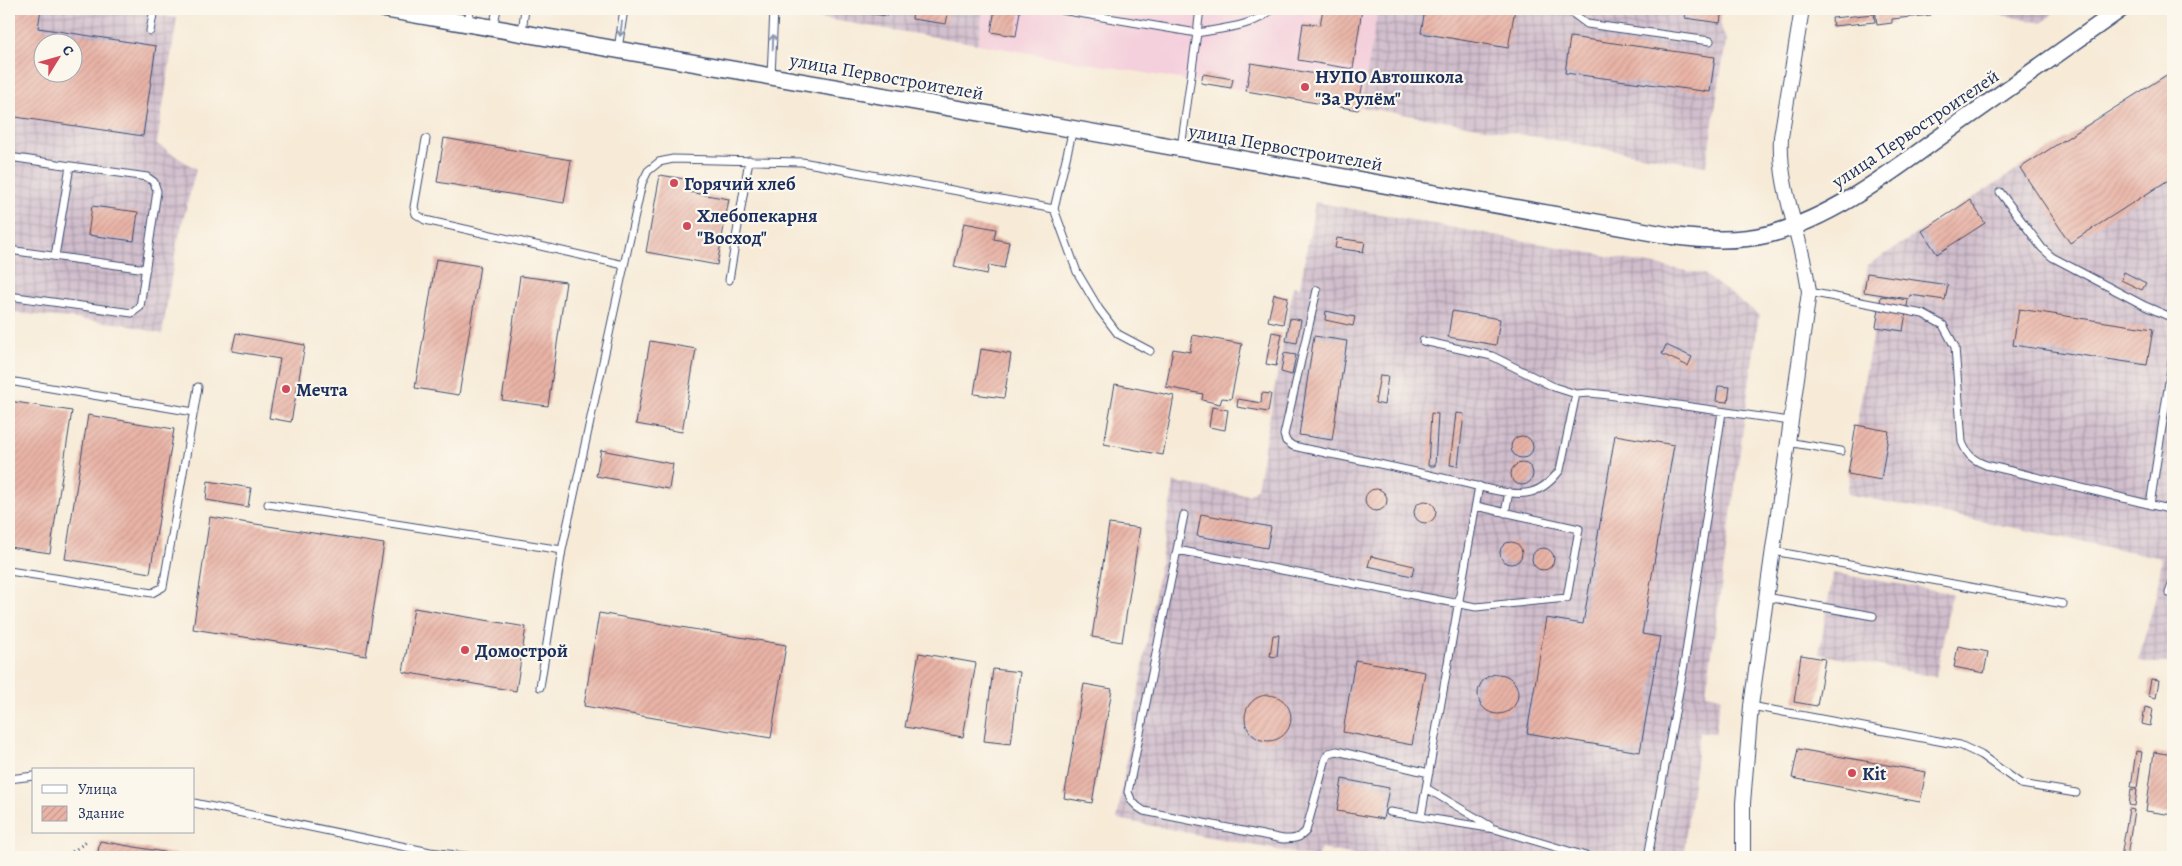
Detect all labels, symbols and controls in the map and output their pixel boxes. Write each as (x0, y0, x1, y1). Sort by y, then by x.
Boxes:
one-way arrow (616, 21, 626, 37)
north arrow (32, 32, 82, 82)
one-way arrow (768, 35, 777, 51)
text: С (58, 41, 78, 60)
street label: улица Первостроителей (787, 47, 986, 107)
street label: улица Первостроителей (1826, 63, 2004, 195)
place label: НУПО Автошкола "За Рулём" (1315, 64, 1465, 112)
marker: НУПО Автошкола "За Рулём" (1299, 81, 1311, 93)
street label: улица Первостроителей (1186, 118, 1385, 178)
place label: Горячий хлеб (684, 171, 796, 197)
marker: Горячий хлеб (668, 177, 680, 189)
place label: Хлебопекарня "Восход" (697, 203, 818, 251)
marker: Хлебопекарня "Восход" (681, 220, 693, 232)
place label: Мечта (296, 377, 349, 403)
marker: Мечта (280, 383, 292, 395)
place label: Домострой (475, 638, 568, 664)
marker: Домострой (459, 644, 471, 656)
place label: Kit (1862, 761, 1887, 787)
marker: Kit (1846, 767, 1858, 779)
legend (32, 768, 195, 834)
text: Улица (78, 779, 117, 799)
text: Здание (78, 803, 125, 823)

